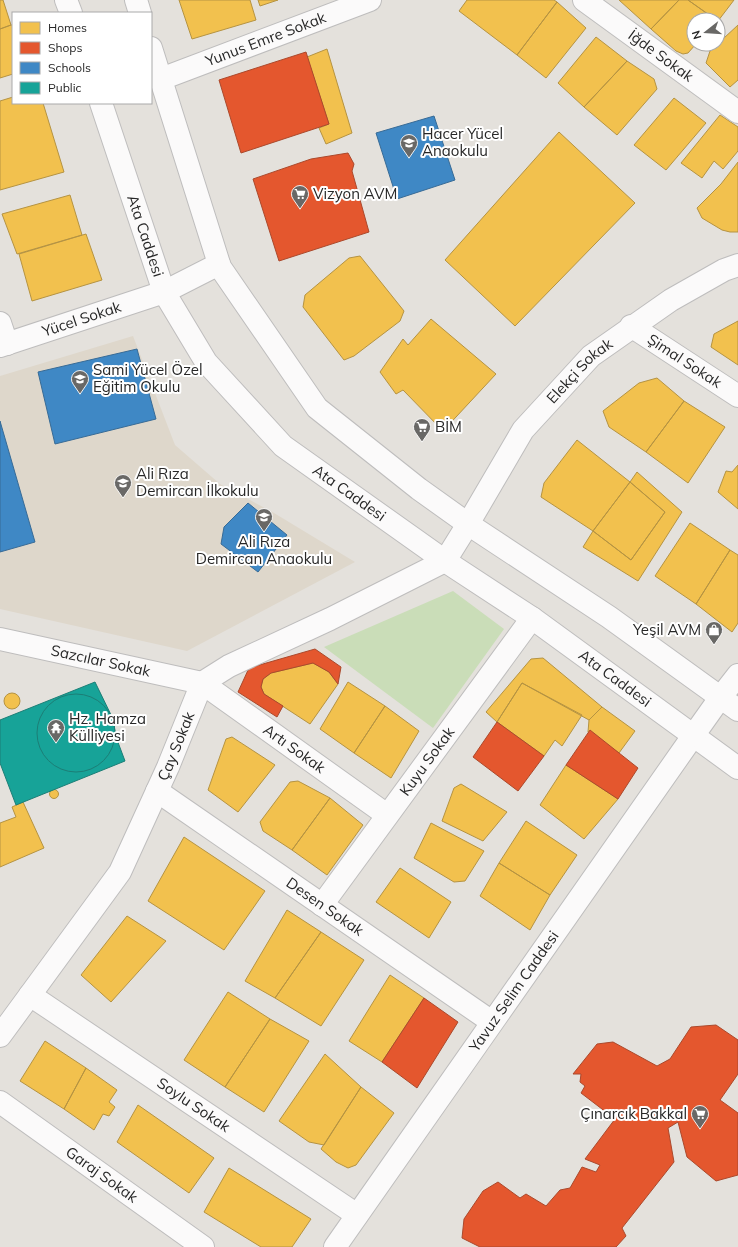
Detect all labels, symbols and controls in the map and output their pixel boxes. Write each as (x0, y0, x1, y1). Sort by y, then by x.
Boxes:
street label: Yunus Emre Sokak (202, 7, 329, 71)
legend (12, 12, 152, 104)
north arrow (686, 12, 726, 52)
text: Homes (48, 20, 87, 35)
street label: İğde Sokak (625, 25, 698, 86)
text: N (689, 29, 704, 41)
text: Shops (48, 40, 83, 55)
text: Schools (48, 60, 91, 75)
text: Public (48, 80, 82, 95)
place label: Hacer Yücel Anaokulu (422, 124, 503, 160)
school or university icon: Hacer Yücel Anaokulu (399, 133, 419, 158)
supermarket icon: Vizyon AVM (290, 184, 310, 209)
place label: Vizyon AVM (313, 184, 397, 203)
street label: Ata Caddesi (123, 192, 168, 279)
street label: Yücel Sokak (39, 297, 124, 341)
street label: Şimal Sokak (644, 329, 726, 392)
street label: Elekçi Sokak (542, 334, 616, 407)
place label: Sami Yücel Özel Eğitim Okulu (93, 360, 203, 396)
school or university icon: Sami Yücel Özel Eğitim Okulu (70, 369, 90, 394)
supermarket icon: BİM (412, 417, 432, 442)
place label: BİM (435, 417, 462, 436)
street label: Ata Caddesi (309, 460, 390, 525)
place label: Ali Rıza Demircan İlkokulu (136, 464, 259, 500)
school or university icon: Ali Rıza Demircan İlkokulu (113, 473, 133, 498)
school or university icon: Ali Rıza Demircan Anaokulu (254, 507, 274, 532)
place label: Ali Rıza Demircan Anaokulu (196, 532, 332, 568)
place label: Yeşil AVM (632, 620, 701, 639)
shop icon: Yeşil AVM (704, 620, 724, 645)
street label: Sazcılar Sokak (49, 640, 153, 681)
street label: Ata Caddesi (575, 645, 655, 711)
street label: Çay Sokak (153, 708, 199, 784)
place label: Hz. Hamza Külliyesi (69, 709, 146, 745)
temple icon: Hz. Hamza Külliyesi (46, 718, 66, 743)
street label: Artı Sokak (260, 720, 330, 777)
street label: Kuyu Sokak (395, 723, 458, 799)
street label: Desen Sokak (283, 873, 368, 940)
street label: Yavuz Selim Caddesi (464, 927, 563, 1056)
street label: Soylu Sokak (153, 1073, 234, 1136)
place label: Çınarcık Bakkal (580, 1104, 687, 1123)
supermarket icon: Çınarcık Bakkal (690, 1104, 710, 1129)
street label: Garaj Sokak (62, 1142, 142, 1207)

